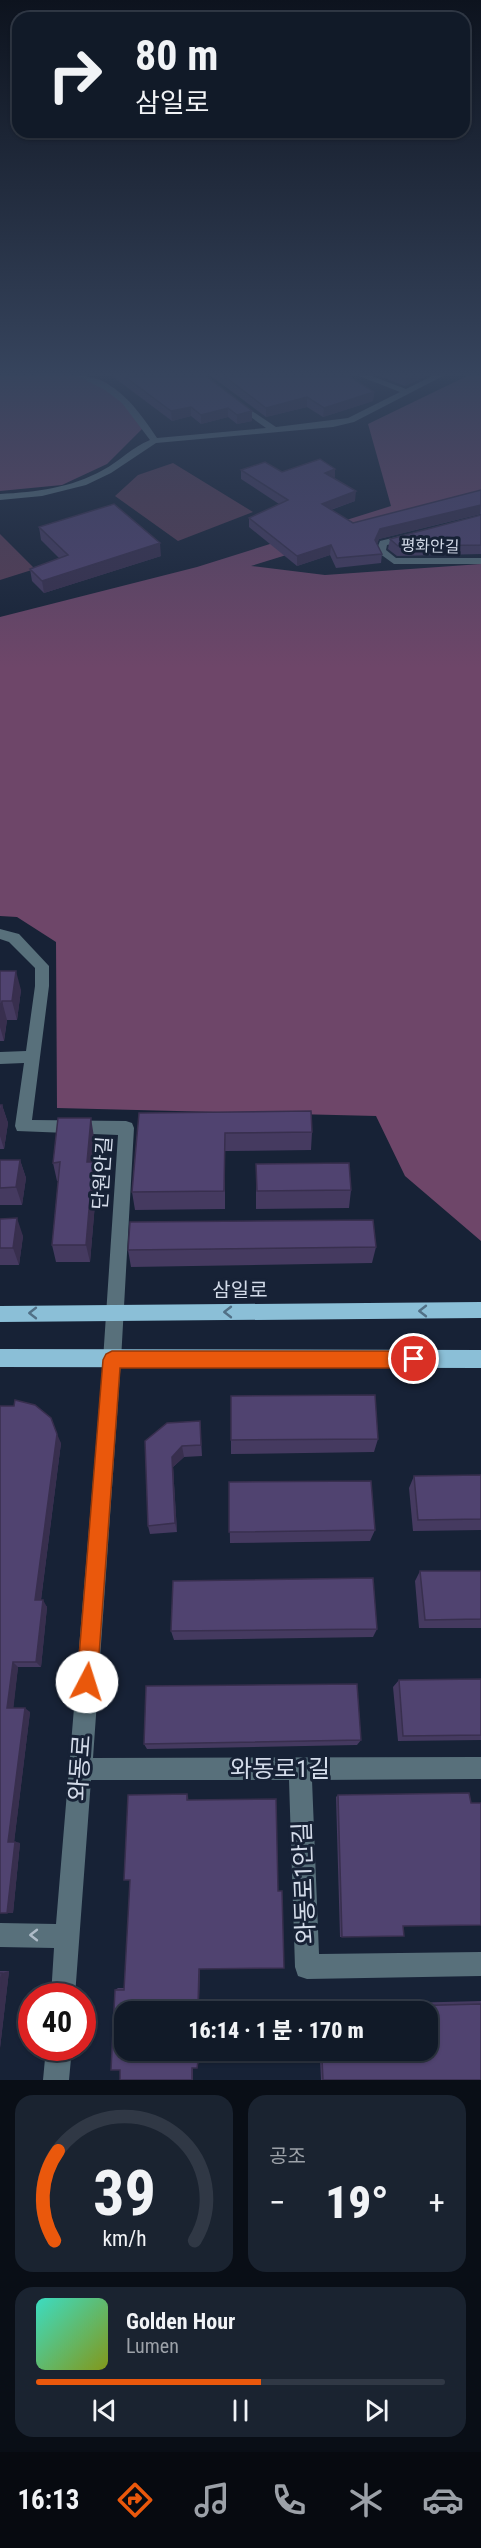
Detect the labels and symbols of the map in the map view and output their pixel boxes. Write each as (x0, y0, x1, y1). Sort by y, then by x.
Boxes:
street label: 평화안길 (400, 535, 460, 557)
street label: 단원안길 (87, 1135, 117, 1211)
street label: 삼일로 (212, 1278, 268, 1302)
one-way arrow (418, 1305, 427, 1317)
one-way arrow (223, 1306, 232, 1318)
one-way arrow (28, 1307, 37, 1319)
pin (388, 1333, 439, 1384)
position arrow (55, 1650, 119, 1714)
street label: 와동로 (64, 1734, 96, 1802)
street label: 와동로1길 (230, 1755, 330, 1783)
street label: 와동로1안길 (288, 1821, 320, 1945)
one-way arrow (29, 1929, 38, 1941)
speed limit sign: 40 (18, 1983, 96, 2061)

